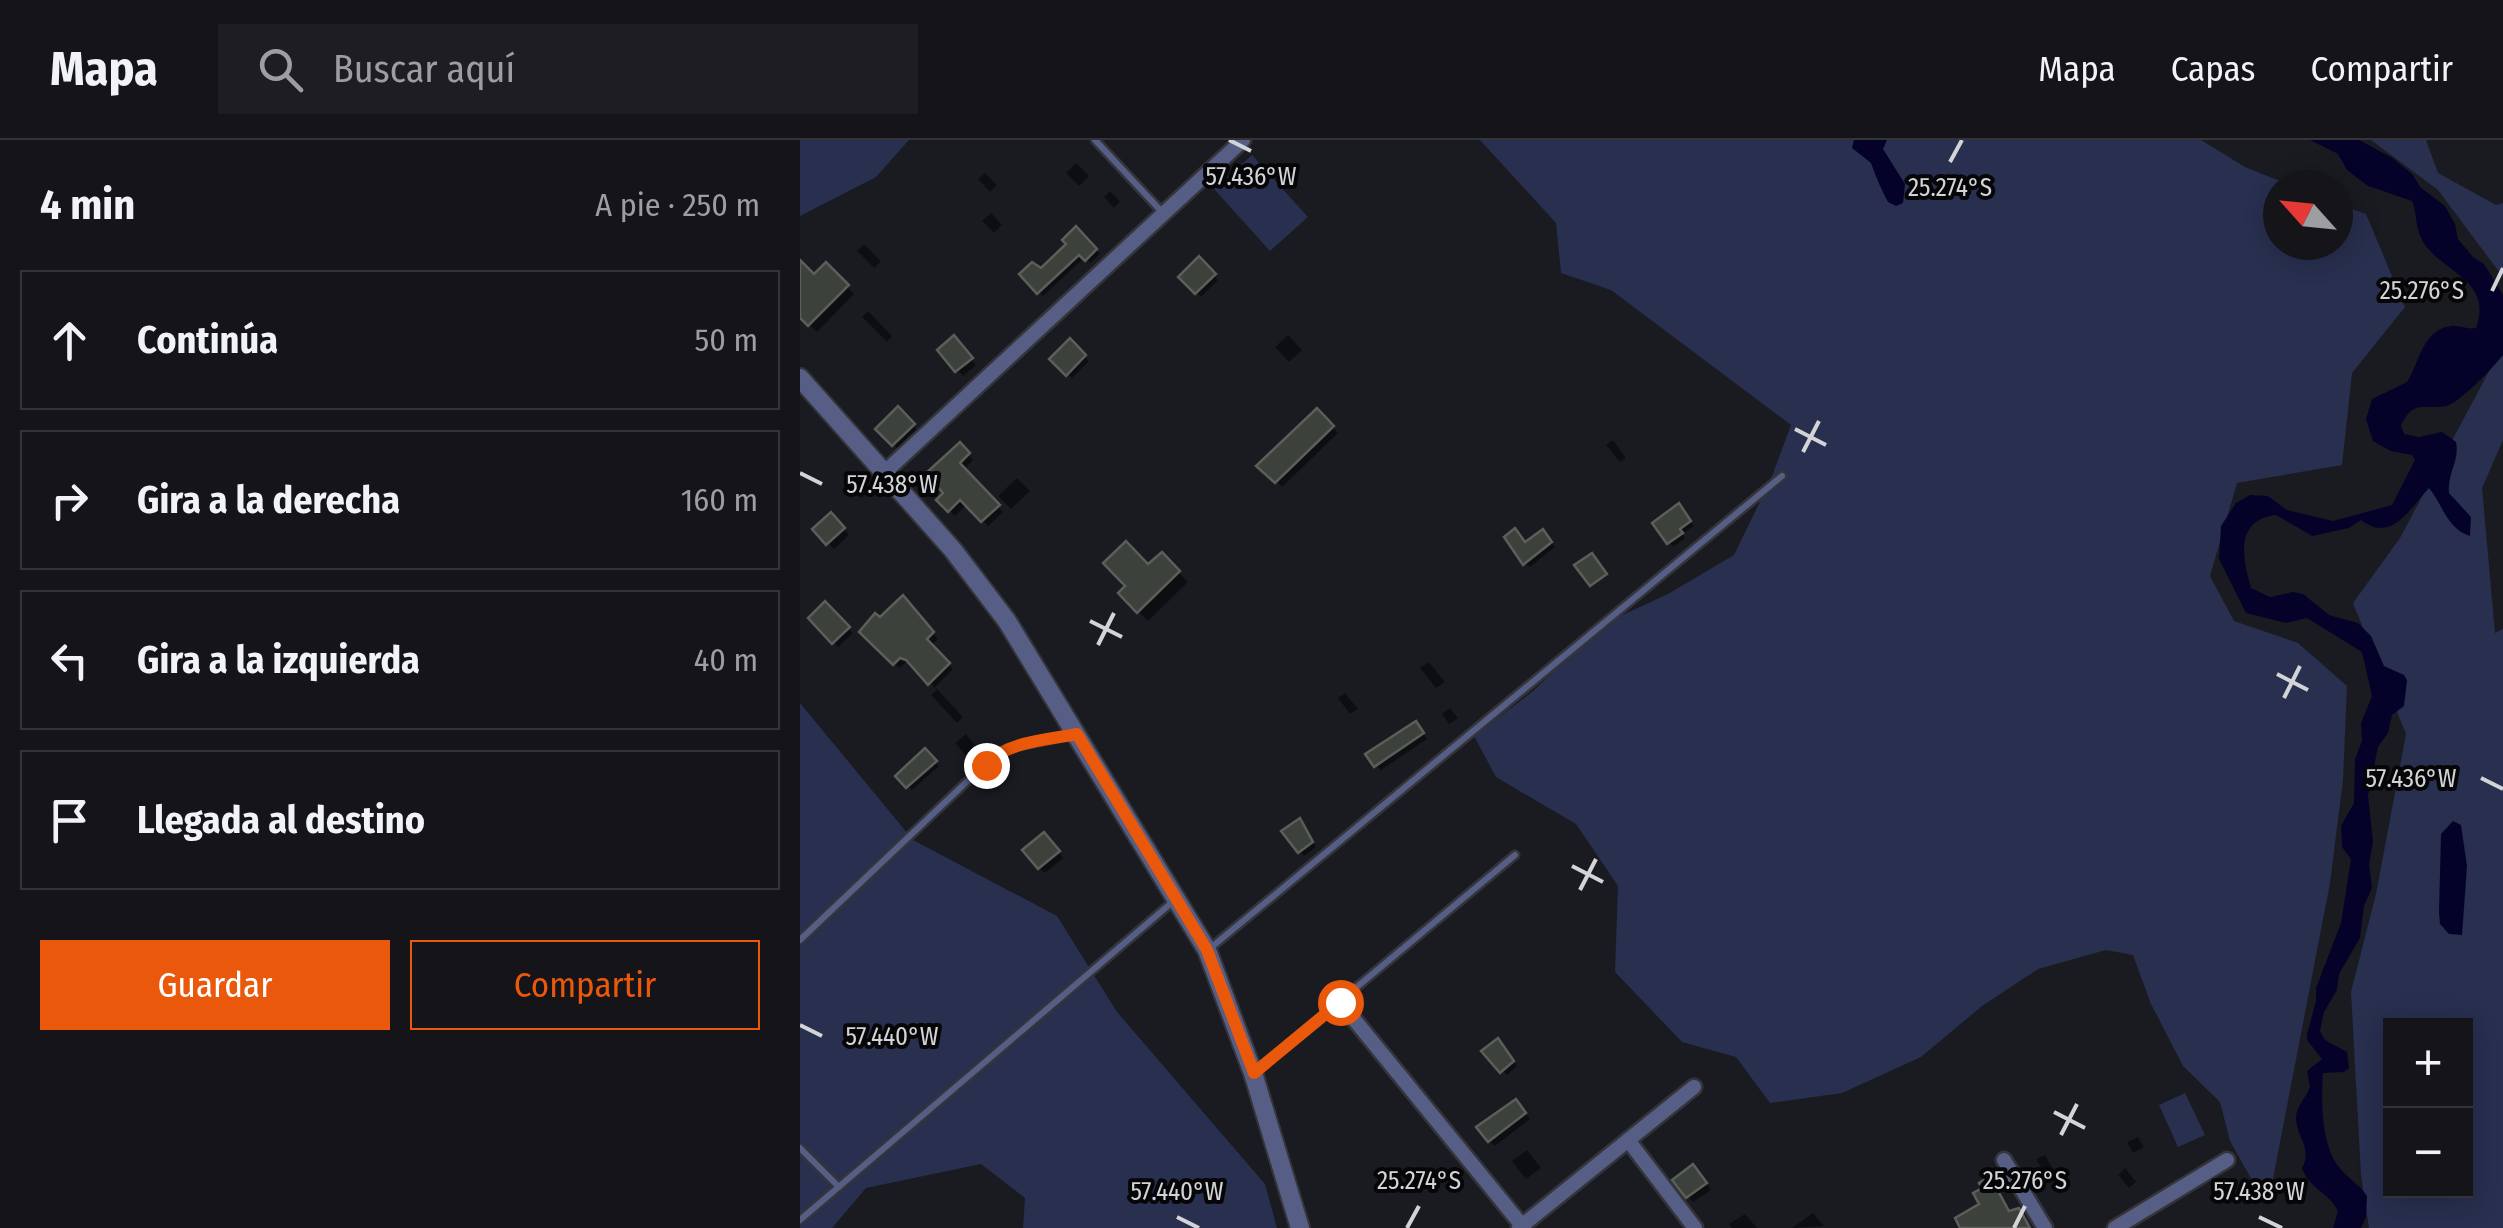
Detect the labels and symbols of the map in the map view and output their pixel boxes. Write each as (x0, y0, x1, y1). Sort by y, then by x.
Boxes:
text: 57.436°W (1205, 162, 1297, 192)
north arrow (2263, 170, 2353, 260)
text: 25.274°S (1908, 173, 1992, 203)
text: 25.276°S (2380, 276, 2464, 306)
text: 57.438°W (846, 470, 938, 500)
route end (964, 743, 1010, 789)
text: 57.436°W (2365, 764, 2457, 794)
route start (1318, 980, 1364, 1026)
text: 57.440°W (845, 1022, 939, 1052)
text: 25.274°S (1377, 1166, 1461, 1196)
text: 25.276°S (1983, 1166, 2067, 1196)
text: 57.440°W (1130, 1177, 1224, 1207)
text: 57.438°W (2213, 1177, 2305, 1207)

